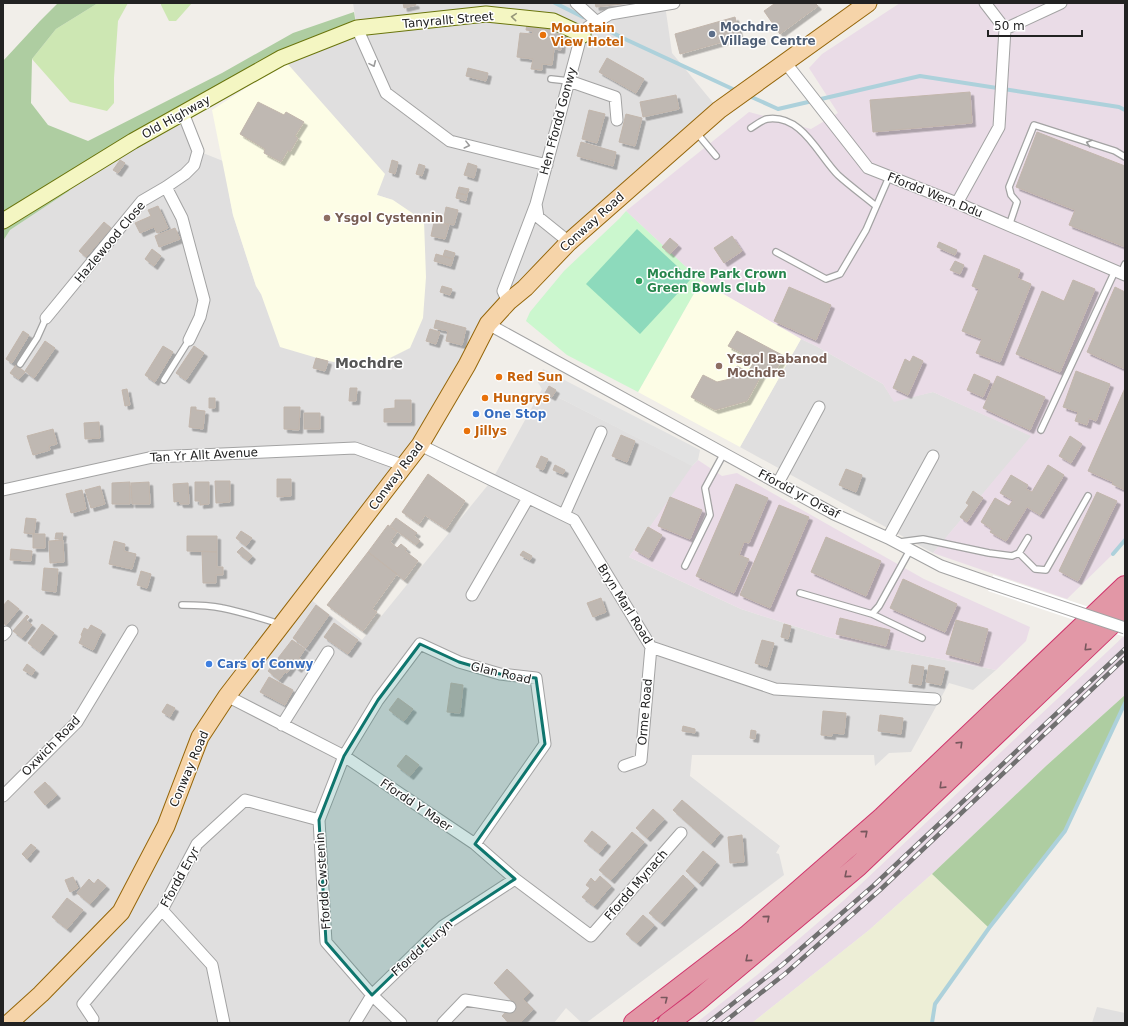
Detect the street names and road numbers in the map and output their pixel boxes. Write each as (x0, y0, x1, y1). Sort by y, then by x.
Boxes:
street label: Tanyrallt Street (401, 9, 494, 31)
street label: Hen Ffordd Gonwy (537, 65, 579, 177)
street label: Old Highway (139, 92, 213, 142)
street label: Ffordd Wern Ddu (885, 170, 985, 220)
street label: Conway Road (557, 190, 627, 254)
street label: Hazlewood Close (72, 198, 148, 286)
street label: Conway Road (366, 439, 426, 513)
street label: Tan Yr Allt Avenue (149, 445, 258, 465)
street label: Ffordd yr Orsaf (756, 467, 843, 522)
street label: Bryn Marl Road (595, 561, 655, 647)
street label: Glan Road (469, 659, 533, 687)
street label: Orme Road (635, 678, 655, 746)
street label: Oxwich Road (19, 713, 83, 779)
street label: Conway Road (167, 729, 211, 809)
street label: Ffordd Y Maer (378, 776, 455, 834)
street label: Ffordd Cwstenin (313, 832, 333, 930)
street label: Ffordd Eryr (158, 844, 202, 910)
street label: Ffordd Mynach (602, 847, 670, 923)
street label: Ffordd Euryn (389, 917, 455, 979)

